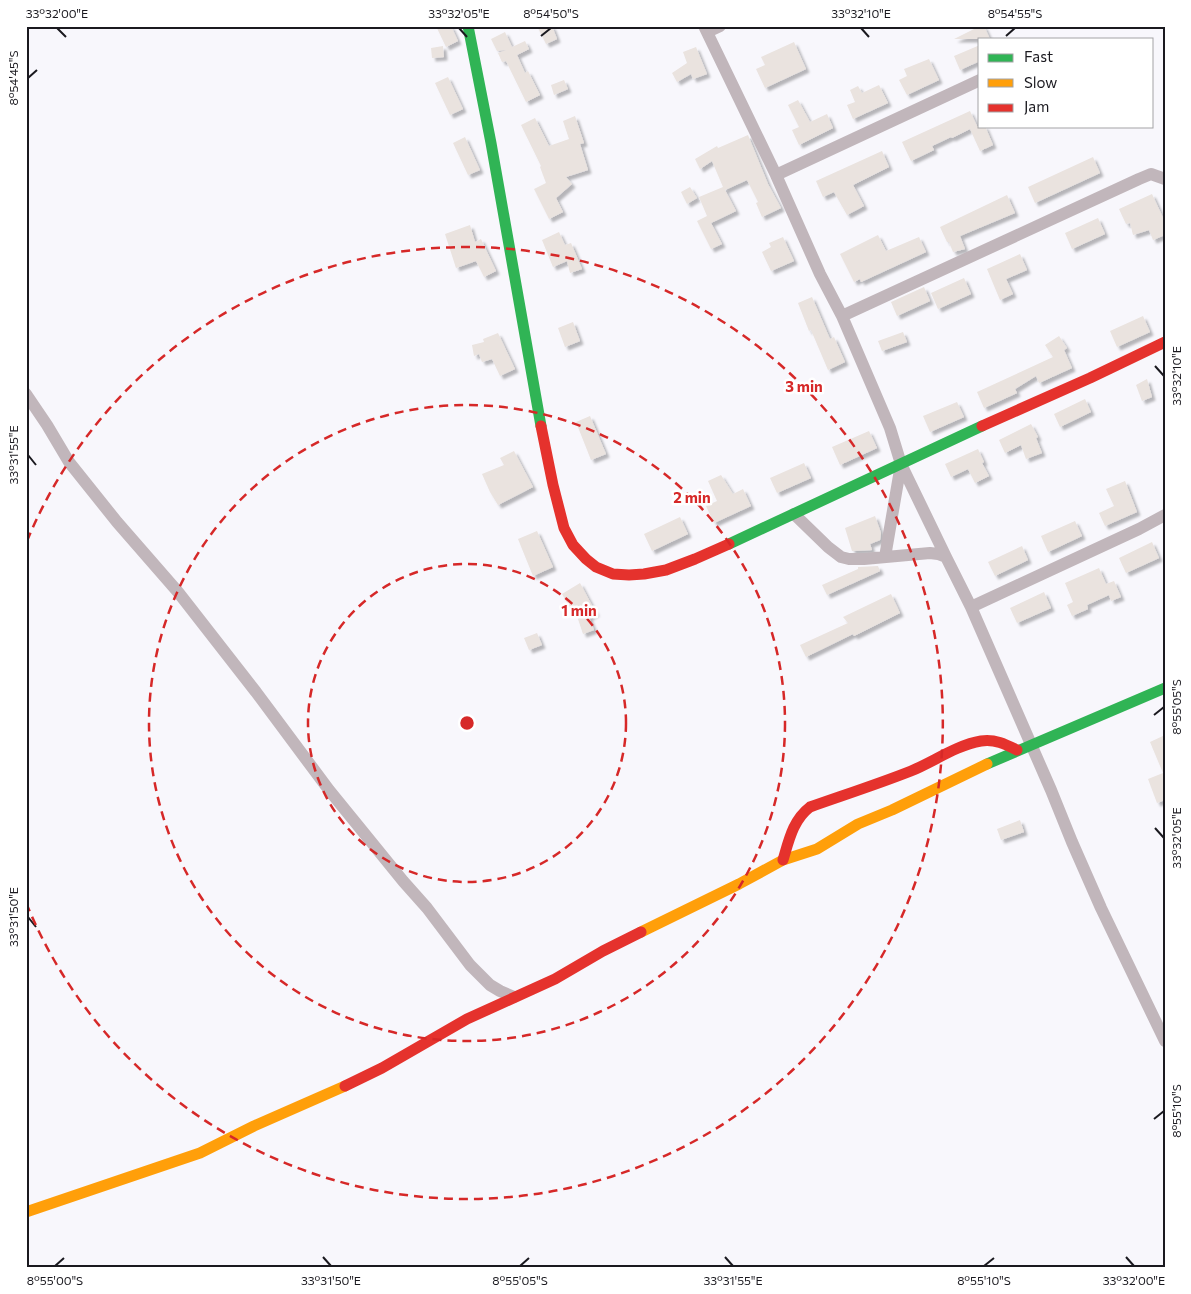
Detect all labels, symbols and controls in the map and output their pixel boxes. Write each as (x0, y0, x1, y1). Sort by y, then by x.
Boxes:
text: 33°32'00"E (26, 6, 88, 20)
text: 33°32'05"E (428, 6, 490, 20)
text: 8°54'50"S (523, 6, 579, 20)
text: 33°32'10"E (831, 6, 891, 20)
text: 8°54'55"S (988, 6, 1042, 20)
legend (978, 38, 1154, 128)
text: Fast (1024, 47, 1053, 65)
text: 8°54'45"S (6, 50, 20, 106)
text: Slow (1024, 73, 1057, 91)
text: Jam (1024, 97, 1049, 115)
text: 33°32'10"E (1169, 346, 1183, 406)
text: 3 min (785, 377, 823, 395)
text: 33°31'55"E (6, 425, 20, 485)
text: 2 min (673, 488, 711, 506)
text: 1 min (561, 601, 597, 619)
text: 8°55'05"S (1169, 679, 1183, 735)
centre of rings (458, 714, 476, 732)
text: 33°32'05"E (1169, 807, 1183, 869)
text: 33°31'50"E (6, 887, 20, 947)
text: 8°55'10"S (1169, 1084, 1183, 1138)
text: 8°55'00"S (27, 1273, 83, 1287)
text: 33°31'50"E (301, 1273, 361, 1287)
text: 8°55'05"S (492, 1273, 548, 1287)
text: 33°31'55"E (703, 1273, 763, 1287)
text: 8°55'10"S (957, 1273, 1011, 1287)
text: 33°32'00"E (1103, 1273, 1165, 1287)

